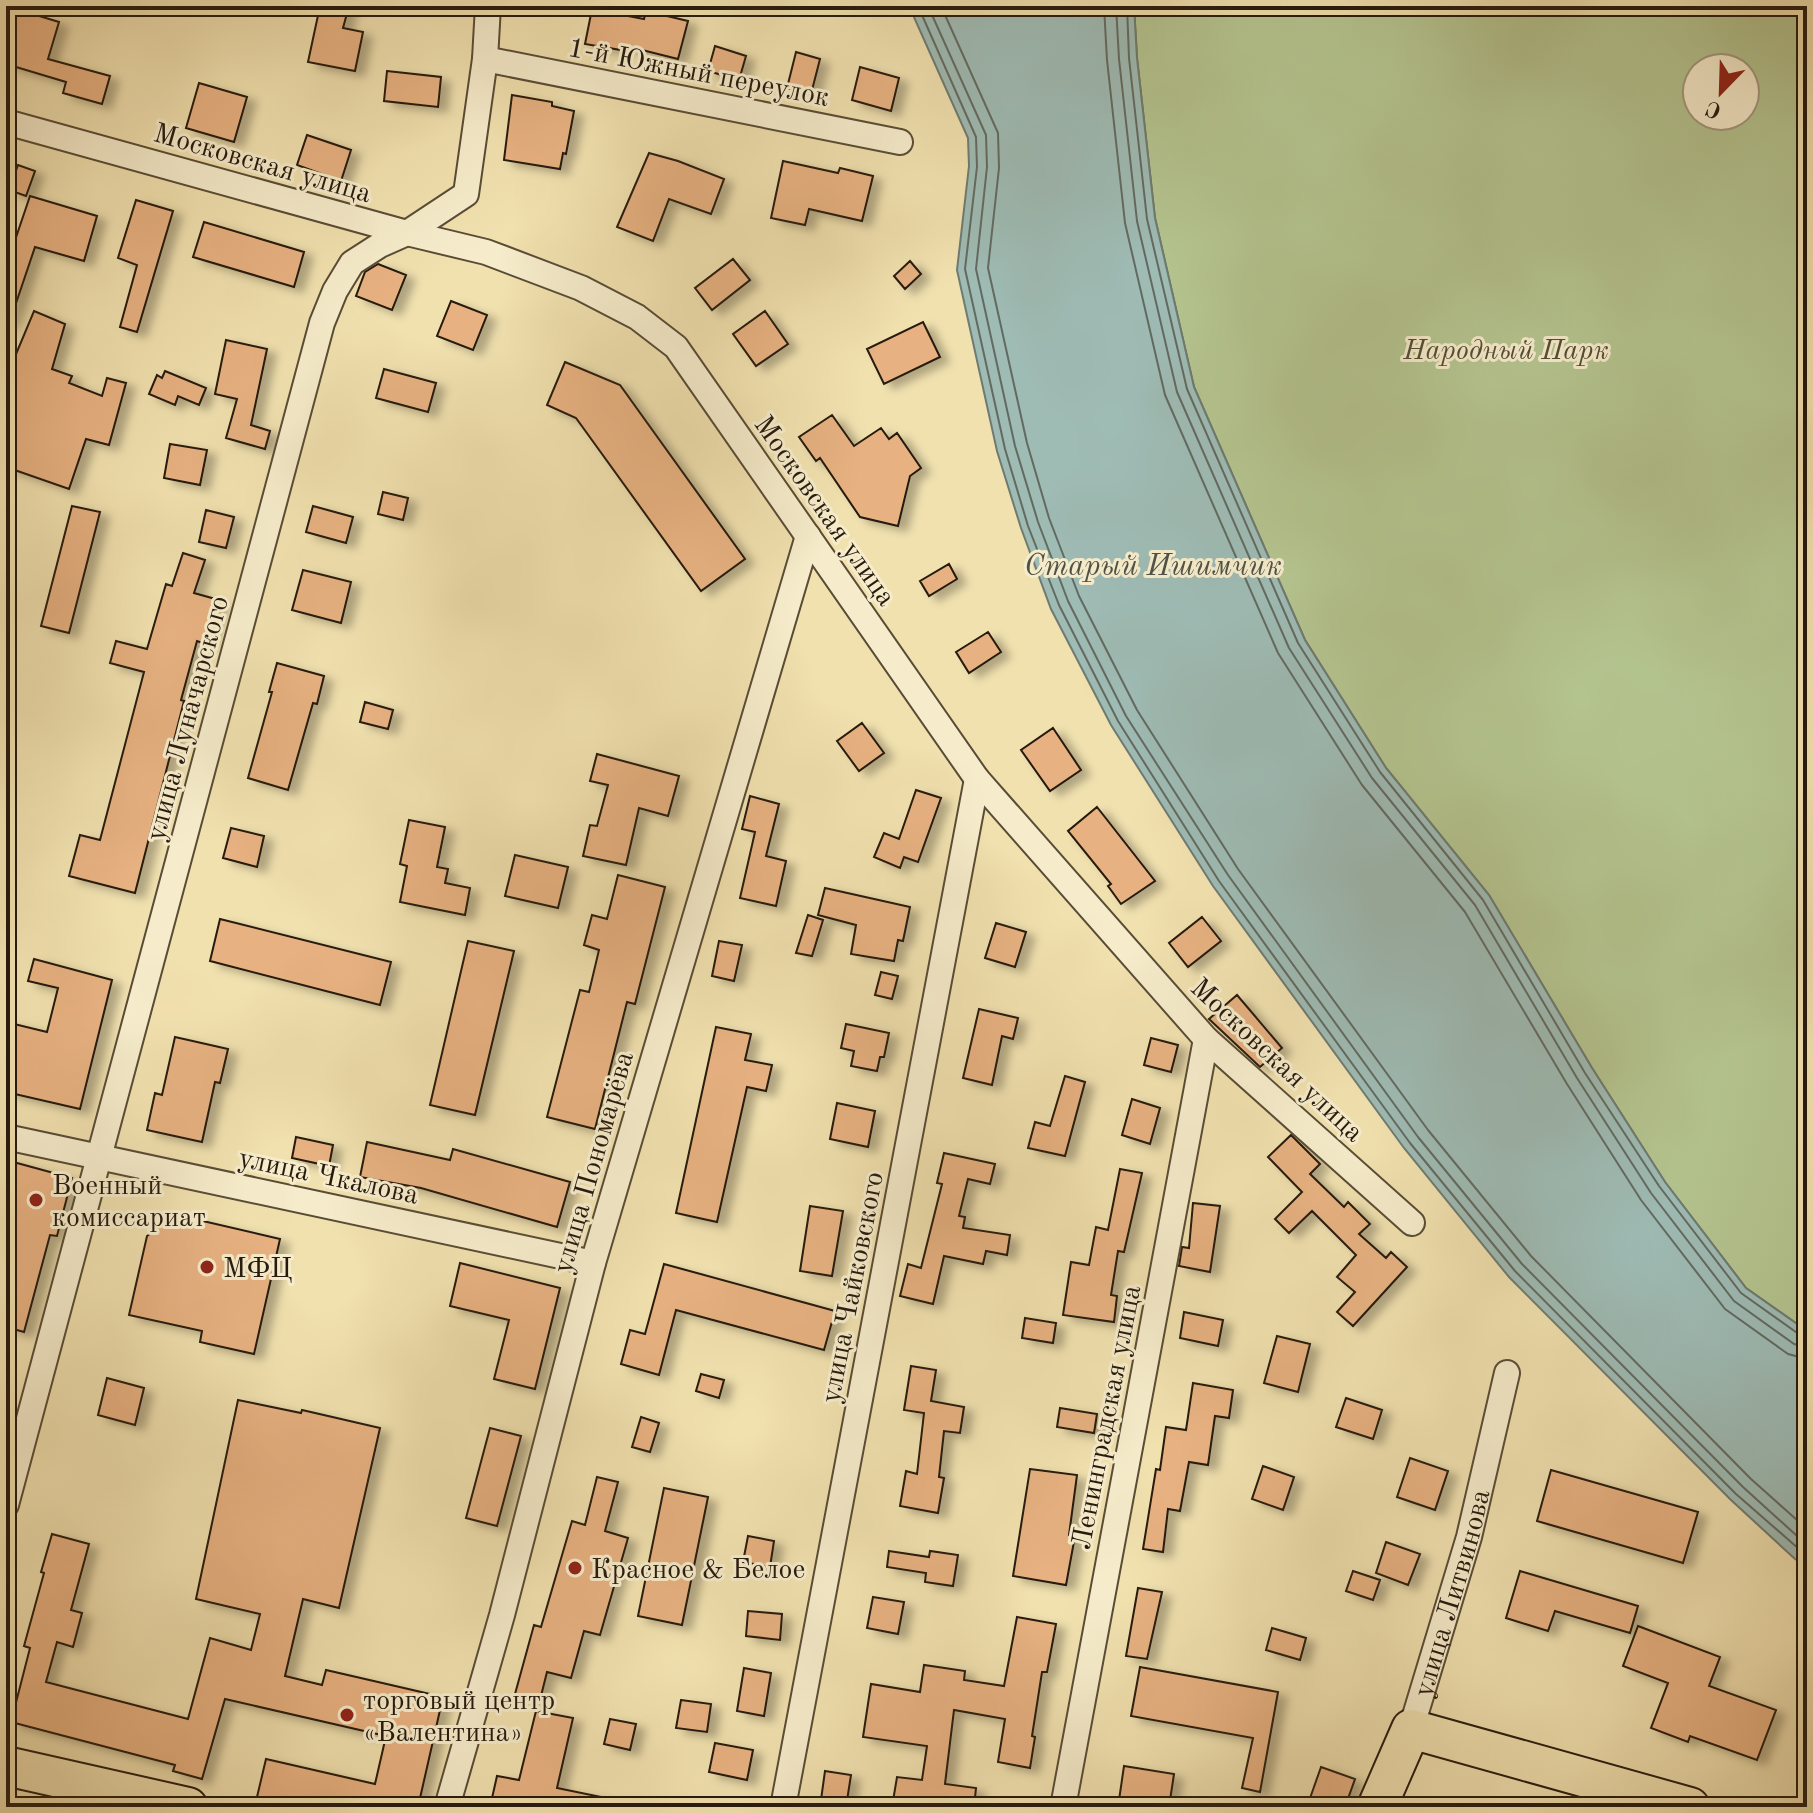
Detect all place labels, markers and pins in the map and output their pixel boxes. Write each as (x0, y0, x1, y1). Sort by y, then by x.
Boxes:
place label: Военный комиссариат (52, 1173, 206, 1233)
marker: Военный комиссариат (27, 1191, 45, 1209)
place label: МФЦ (223, 1256, 292, 1284)
marker: МФЦ (198, 1258, 216, 1276)
place label: Красное & Белое (591, 1557, 805, 1585)
marker: Красное & Белое (566, 1559, 584, 1577)
place label: торговый центр «Валентина» (363, 1688, 555, 1748)
marker: торговый центр «Валентина» (338, 1706, 356, 1724)

